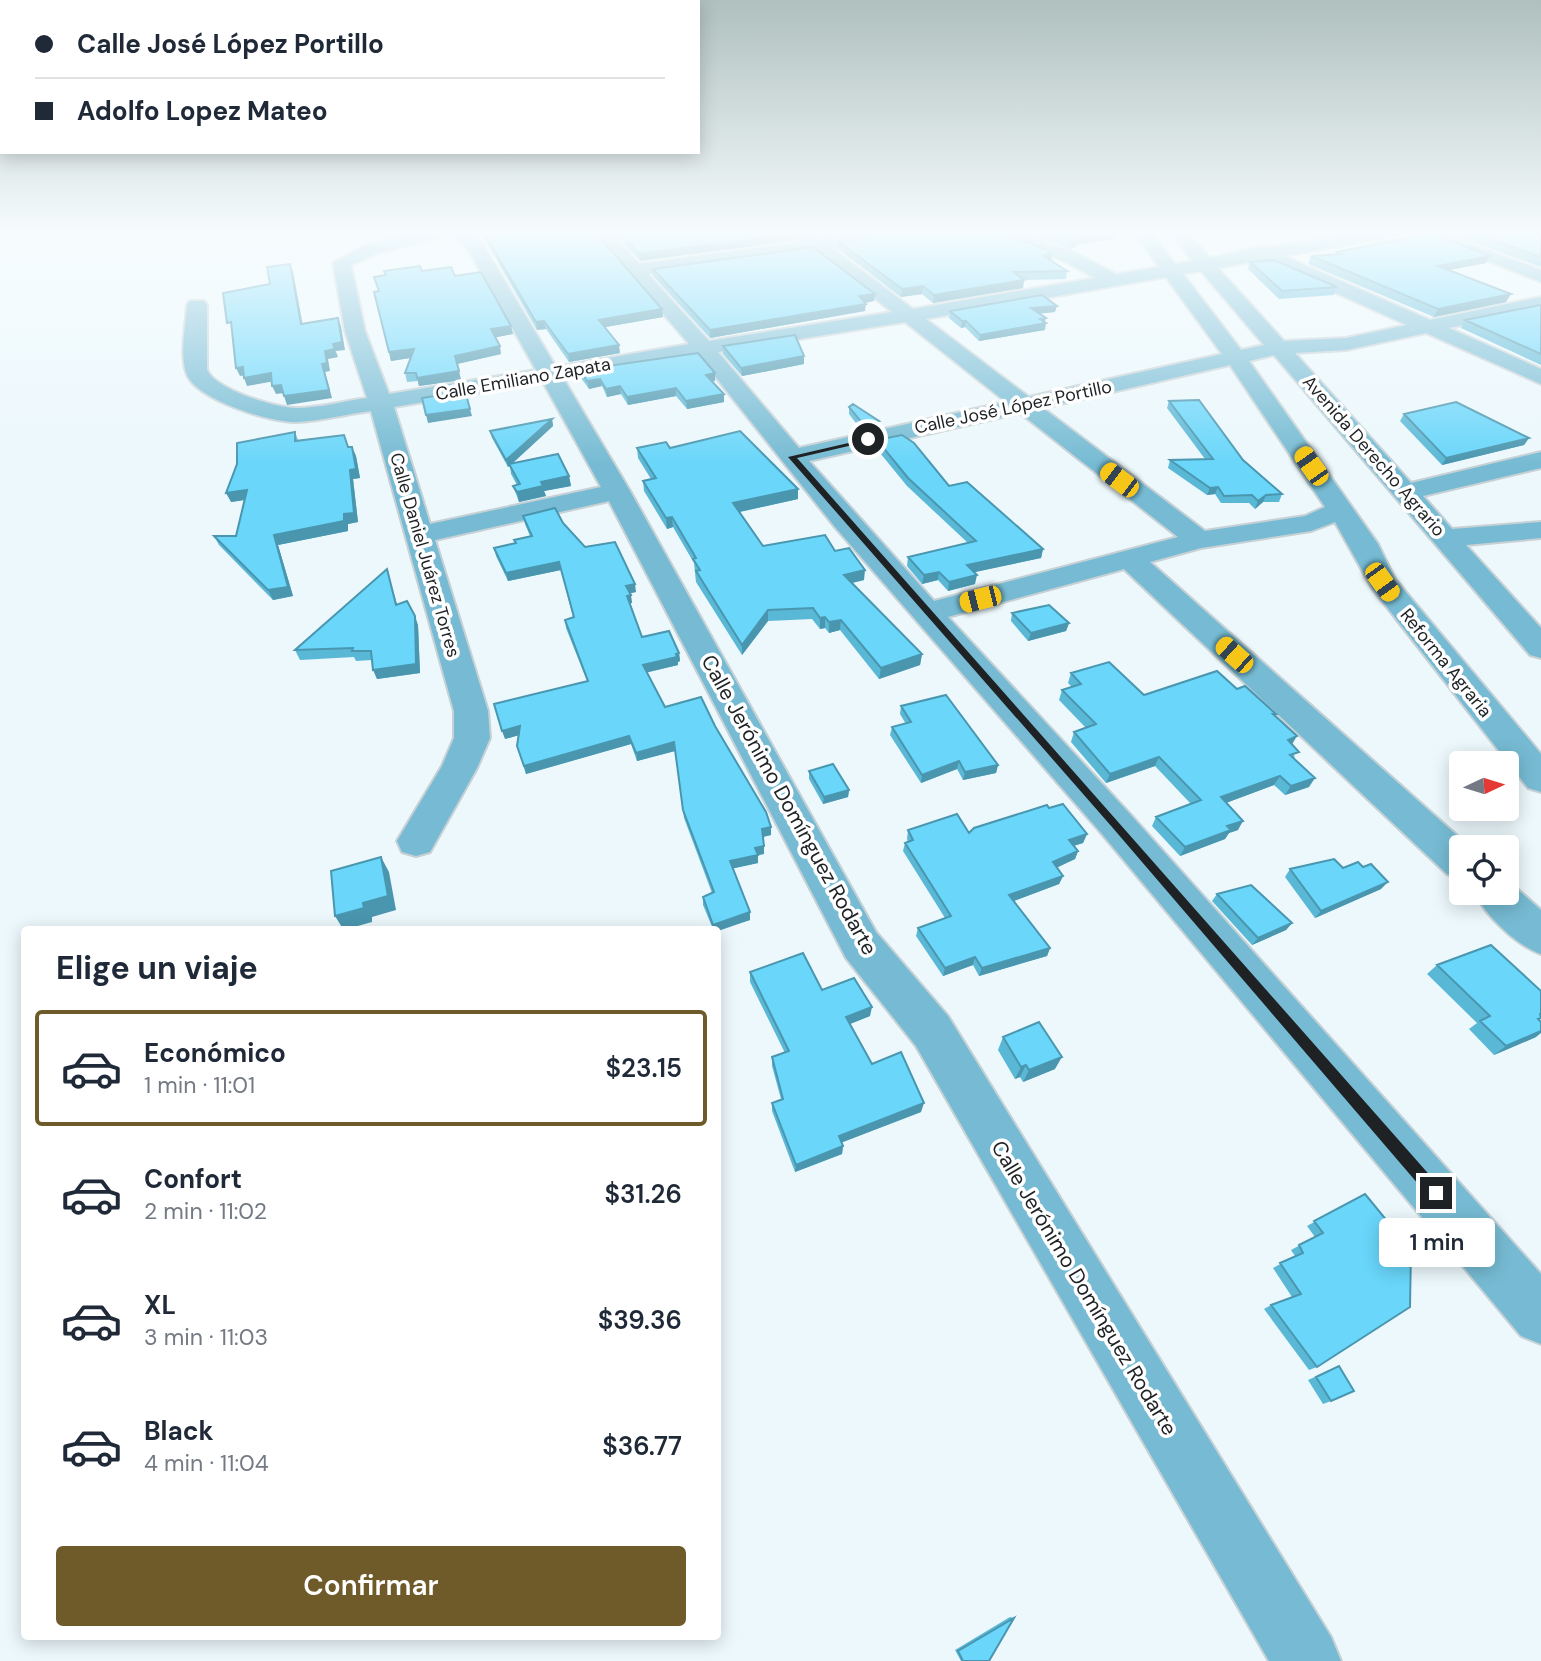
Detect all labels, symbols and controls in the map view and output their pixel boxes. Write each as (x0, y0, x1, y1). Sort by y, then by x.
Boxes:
text: Calle José López Portillo (77, 27, 384, 61)
text: Adolfo Lopez Mateo (77, 94, 328, 128)
street label: Calle Emiliano Zapata (434, 352, 612, 406)
street label: Avenida Derecho Agrario (1297, 370, 1451, 542)
street label: Calle José López Portillo (912, 374, 1114, 440)
route start (852, 423, 884, 455)
car (1291, 443, 1332, 489)
street label: Calle Daniel Juárez Torres (384, 450, 466, 660)
car (1096, 459, 1143, 501)
car (1362, 559, 1403, 605)
car (958, 584, 1003, 614)
street label: Reforma Agraria (1395, 604, 1497, 722)
car (1212, 633, 1257, 677)
street label: Calle Jerónimo Domínguez Rodarte (695, 650, 884, 960)
north arrow (1449, 751, 1519, 821)
map controls (1449, 751, 1519, 905)
button: locate (1449, 835, 1519, 905)
text: Elige un viaje (56, 947, 258, 989)
text: Económico (144, 1036, 286, 1070)
icon: car (60, 1037, 123, 1100)
text: $23.15 (605, 1051, 682, 1085)
text: 1 min · 11:01 (144, 1070, 255, 1100)
street label: Calle Jerónimo Domínguez Rodarte (985, 1135, 1183, 1441)
text: Confort (144, 1162, 242, 1196)
icon: car (60, 1163, 123, 1226)
text: $31.26 (605, 1177, 682, 1211)
route end (1420, 1177, 1452, 1209)
text: 2 min · 11:02 (144, 1196, 267, 1226)
callout: 1 min (1378, 1218, 1494, 1266)
text: 1 min (1410, 1227, 1464, 1257)
text: XL (144, 1288, 176, 1322)
icon: car (60, 1289, 123, 1352)
text: $39.36 (598, 1303, 682, 1337)
text: 3 min · 11:03 (144, 1322, 268, 1352)
text: Black (144, 1414, 214, 1448)
icon: car (60, 1415, 123, 1478)
text: $36.77 (602, 1429, 682, 1463)
text: 4 min · 11:04 (144, 1448, 269, 1478)
button: Confirmar (56, 1546, 686, 1626)

